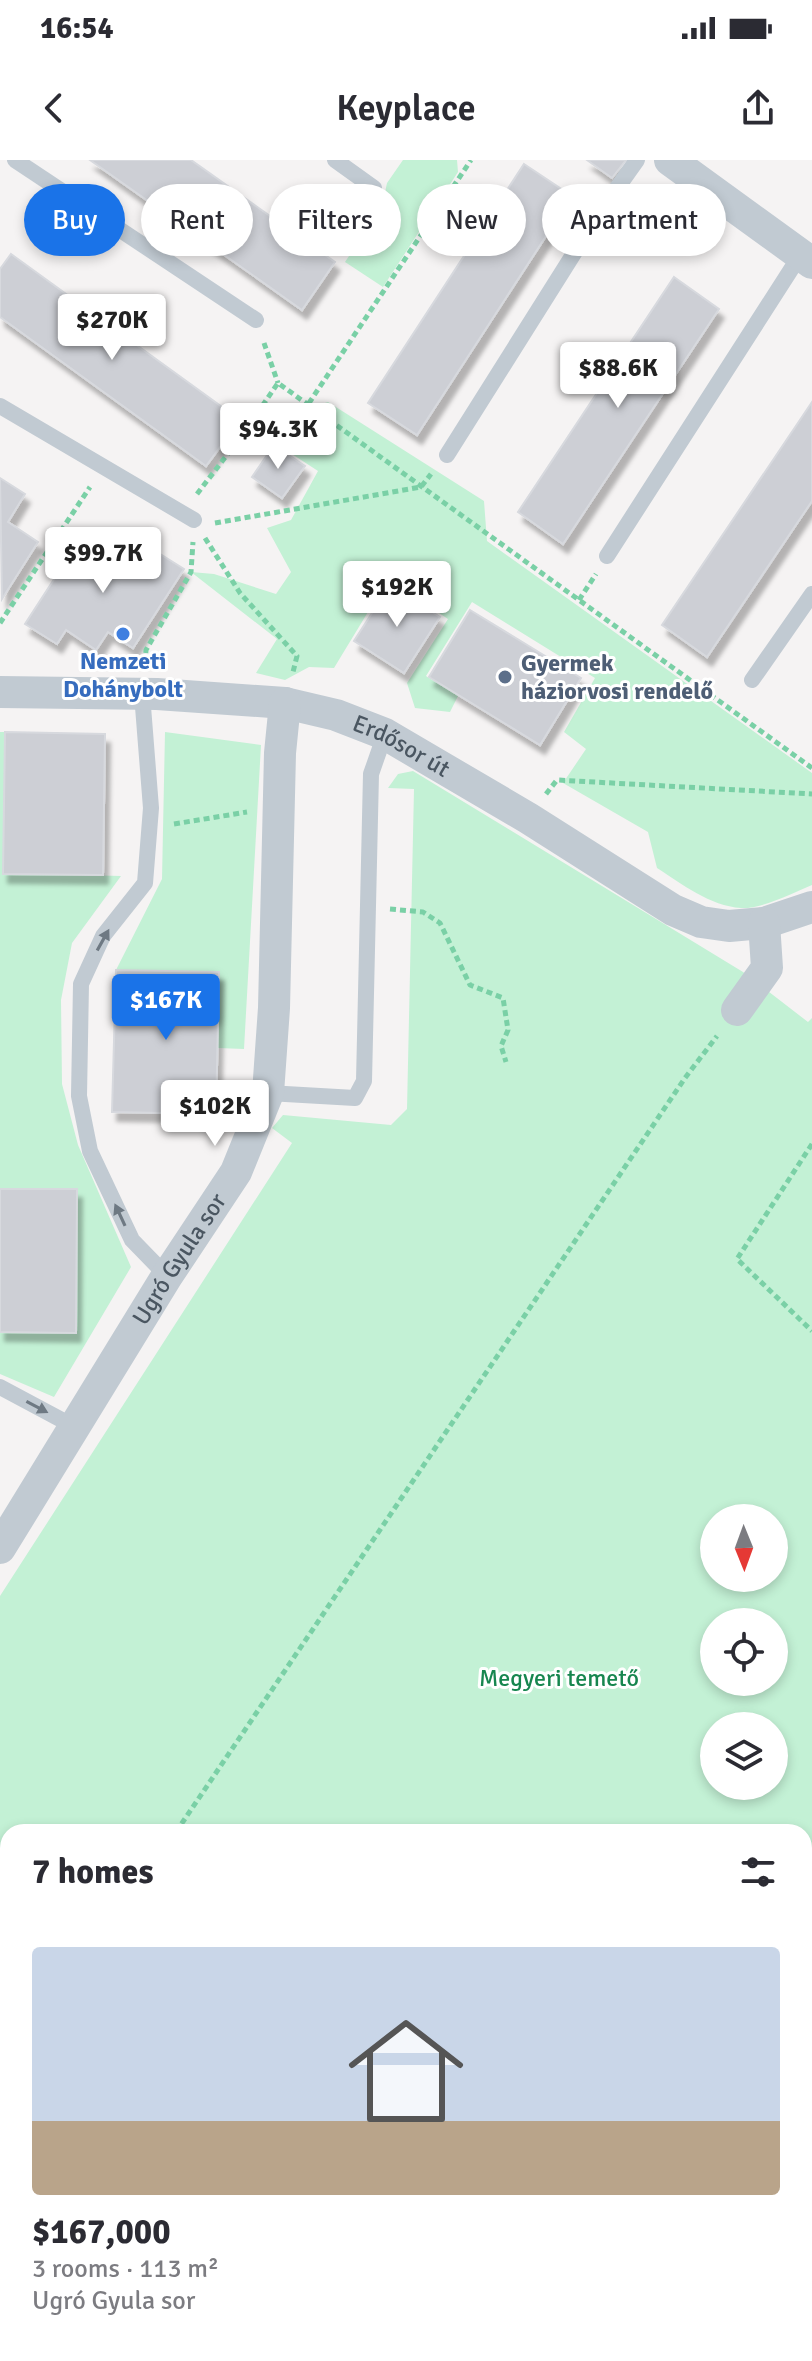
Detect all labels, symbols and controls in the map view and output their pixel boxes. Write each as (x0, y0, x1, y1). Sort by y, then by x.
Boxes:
text: 16:54 (40, 10, 114, 47)
icon: back (32, 86, 76, 130)
text: Keyplace (336, 86, 476, 131)
icon: share (736, 86, 780, 130)
chip: Buy (24, 184, 125, 256)
chip: Rent (141, 184, 253, 256)
chip: Filters (269, 184, 401, 256)
chip: New (417, 184, 526, 256)
chip: Apartment (542, 184, 726, 256)
pin: $270K (56, 294, 168, 362)
text: $270K (76, 304, 148, 336)
pin: $88.6K (553, 342, 683, 410)
text: $88.6K (578, 352, 658, 384)
pin: $94.3K (213, 403, 343, 471)
text: $94.3K (238, 413, 318, 445)
pin: $99.7K (38, 527, 168, 595)
text: $99.7K (63, 537, 143, 569)
pin: $192K (341, 561, 453, 629)
text: $192K (361, 571, 433, 603)
marker: Nemzeti Dohánybolt (114, 625, 132, 643)
place label: Nemzeti Dohánybolt (63, 646, 183, 704)
place label: Gyermek háziorvosi rendelő (521, 648, 713, 706)
marker: Gyermek háziorvosi rendelő (496, 668, 514, 686)
street label: Erdősor út (349, 708, 455, 784)
one-way arrow (95, 929, 109, 951)
pin: $167K (110, 974, 222, 1042)
text: $167K (130, 984, 202, 1016)
pin: $102K (159, 1080, 271, 1148)
text: $102K (179, 1090, 251, 1122)
street label: Ugró Gyula sor (126, 1187, 233, 1330)
one-way arrow (114, 1204, 127, 1227)
one-way arrow (25, 1400, 48, 1413)
north arrow (700, 1504, 788, 1592)
map controls (700, 1504, 788, 1800)
button: locate (700, 1608, 788, 1696)
park label: Megyeri temető (479, 1663, 639, 1693)
button: layers (700, 1712, 788, 1800)
icon: filters (736, 1850, 780, 1894)
text: 7 homes (32, 1851, 153, 1893)
icon: home (334, 1999, 478, 2143)
text: $167,000 (32, 2211, 171, 2253)
text: 3 rooms · 113 m² (32, 2253, 219, 2285)
text: Ugró Gyula sor (32, 2285, 195, 2317)

